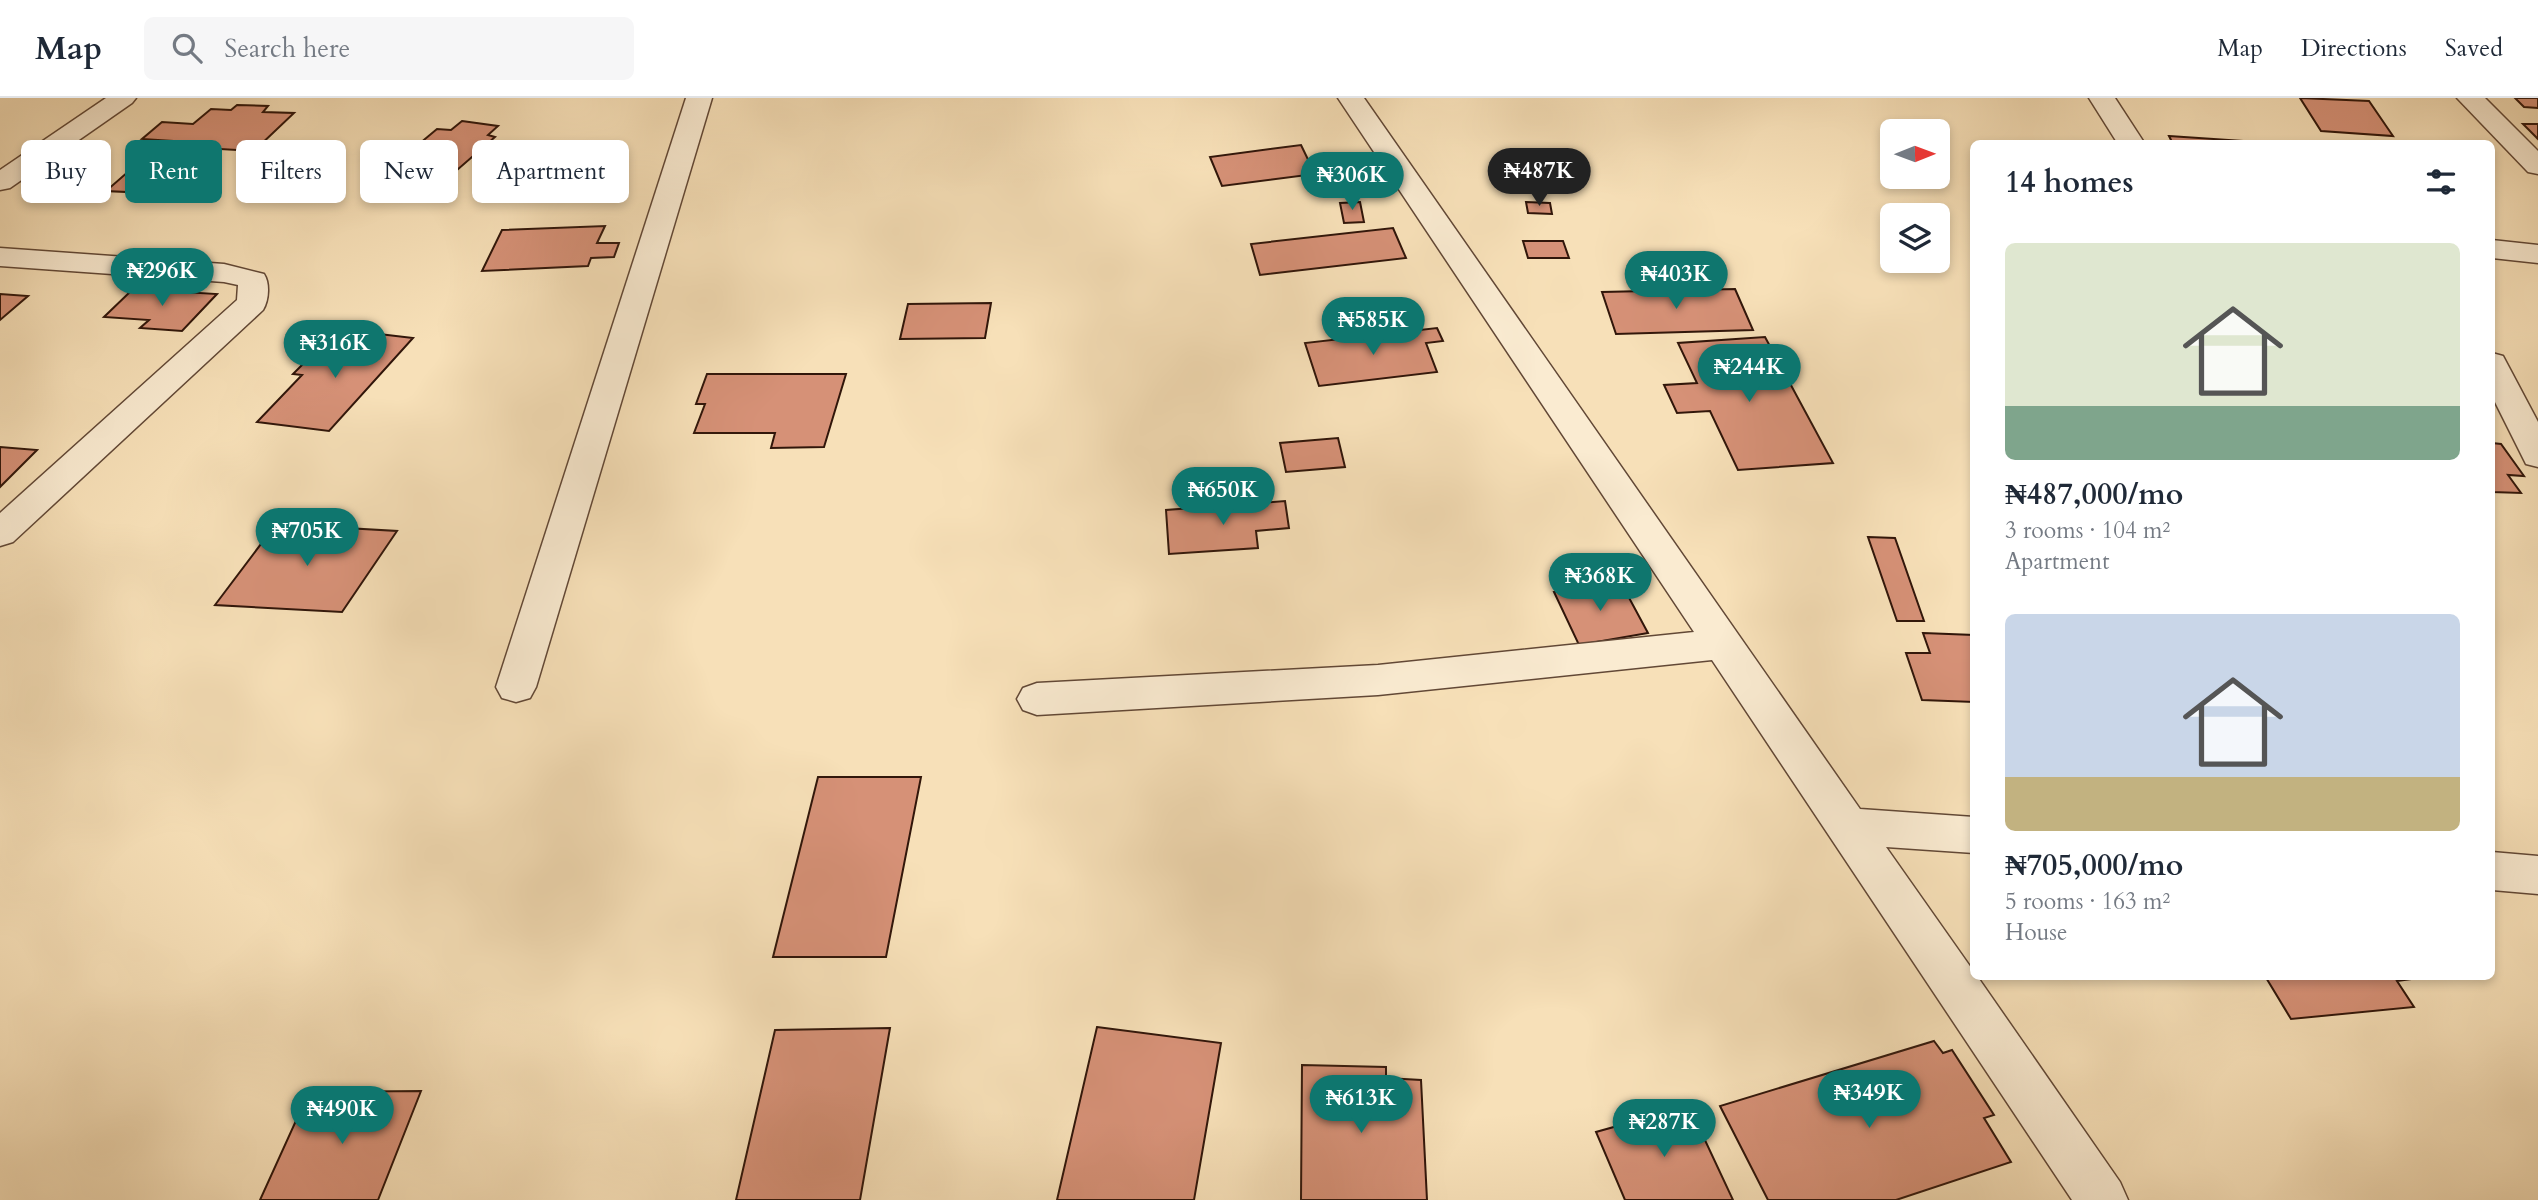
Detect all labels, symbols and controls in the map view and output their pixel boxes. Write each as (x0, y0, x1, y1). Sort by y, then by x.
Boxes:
search box (144, 17, 634, 80)
text: Map (35, 26, 102, 71)
icon: search (168, 29, 206, 67)
text: Search here (224, 31, 350, 66)
text: Map (2217, 32, 2263, 65)
text: Directions (2301, 32, 2407, 65)
text: Saved (2445, 32, 2503, 65)
north arrow (1880, 119, 1950, 189)
map controls (1880, 119, 1950, 273)
chip: Buy (21, 140, 111, 203)
chip: Rent (125, 140, 222, 203)
chip: Filters (236, 140, 346, 203)
chip: New (360, 140, 458, 203)
chip: Apartment (472, 140, 629, 203)
pin: ₦487K (1490, 148, 1588, 208)
pin: ₦306K (1303, 152, 1401, 212)
text: ₦487K (1504, 155, 1574, 186)
text: ₦306K (1317, 159, 1387, 190)
text: 14 homes (2005, 162, 2134, 203)
icon: filters (2422, 163, 2460, 201)
button: layers (1880, 203, 1950, 273)
pin: ₦296K (113, 248, 211, 308)
pin: ₦403K (1627, 252, 1725, 311)
text: ₦296K (127, 255, 197, 286)
text: ₦403K (1641, 258, 1711, 289)
icon: home (2170, 288, 2296, 414)
pin: ₦585K (1324, 298, 1422, 357)
text: ₦585K (1338, 304, 1408, 335)
pin: ₦316K (286, 320, 384, 380)
text: ₦316K (300, 327, 370, 358)
pin: ₦244K (1700, 344, 1798, 404)
text: ₦244K (1714, 351, 1784, 382)
pin: ₦650K (1174, 468, 1272, 527)
text: ₦650K (1188, 474, 1258, 505)
text: ₦487,000/mo (2005, 474, 2183, 515)
pin: ₦705K (258, 508, 356, 568)
text: ₦705K (272, 515, 342, 546)
text: 3 rooms · 104 m² (2005, 515, 2170, 546)
text: Apartment (2005, 546, 2109, 577)
pin: ₦368K (1551, 554, 1649, 613)
text: ₦368K (1565, 560, 1635, 591)
icon: home (2170, 659, 2296, 785)
text: ₦705,000/mo (2005, 845, 2183, 886)
text: 5 rooms · 163 m² (2005, 886, 2170, 917)
text: House (2005, 917, 2067, 948)
pin: ₦349K (1820, 1070, 1918, 1130)
pin: ₦613K (1312, 1076, 1410, 1135)
text: ₦349K (1834, 1077, 1904, 1108)
text: ₦613K (1326, 1082, 1396, 1113)
pin: ₦490K (293, 1086, 391, 1146)
text: ₦490K (307, 1093, 377, 1124)
pin: ₦287K (1615, 1100, 1713, 1159)
text: ₦287K (1629, 1106, 1699, 1137)

